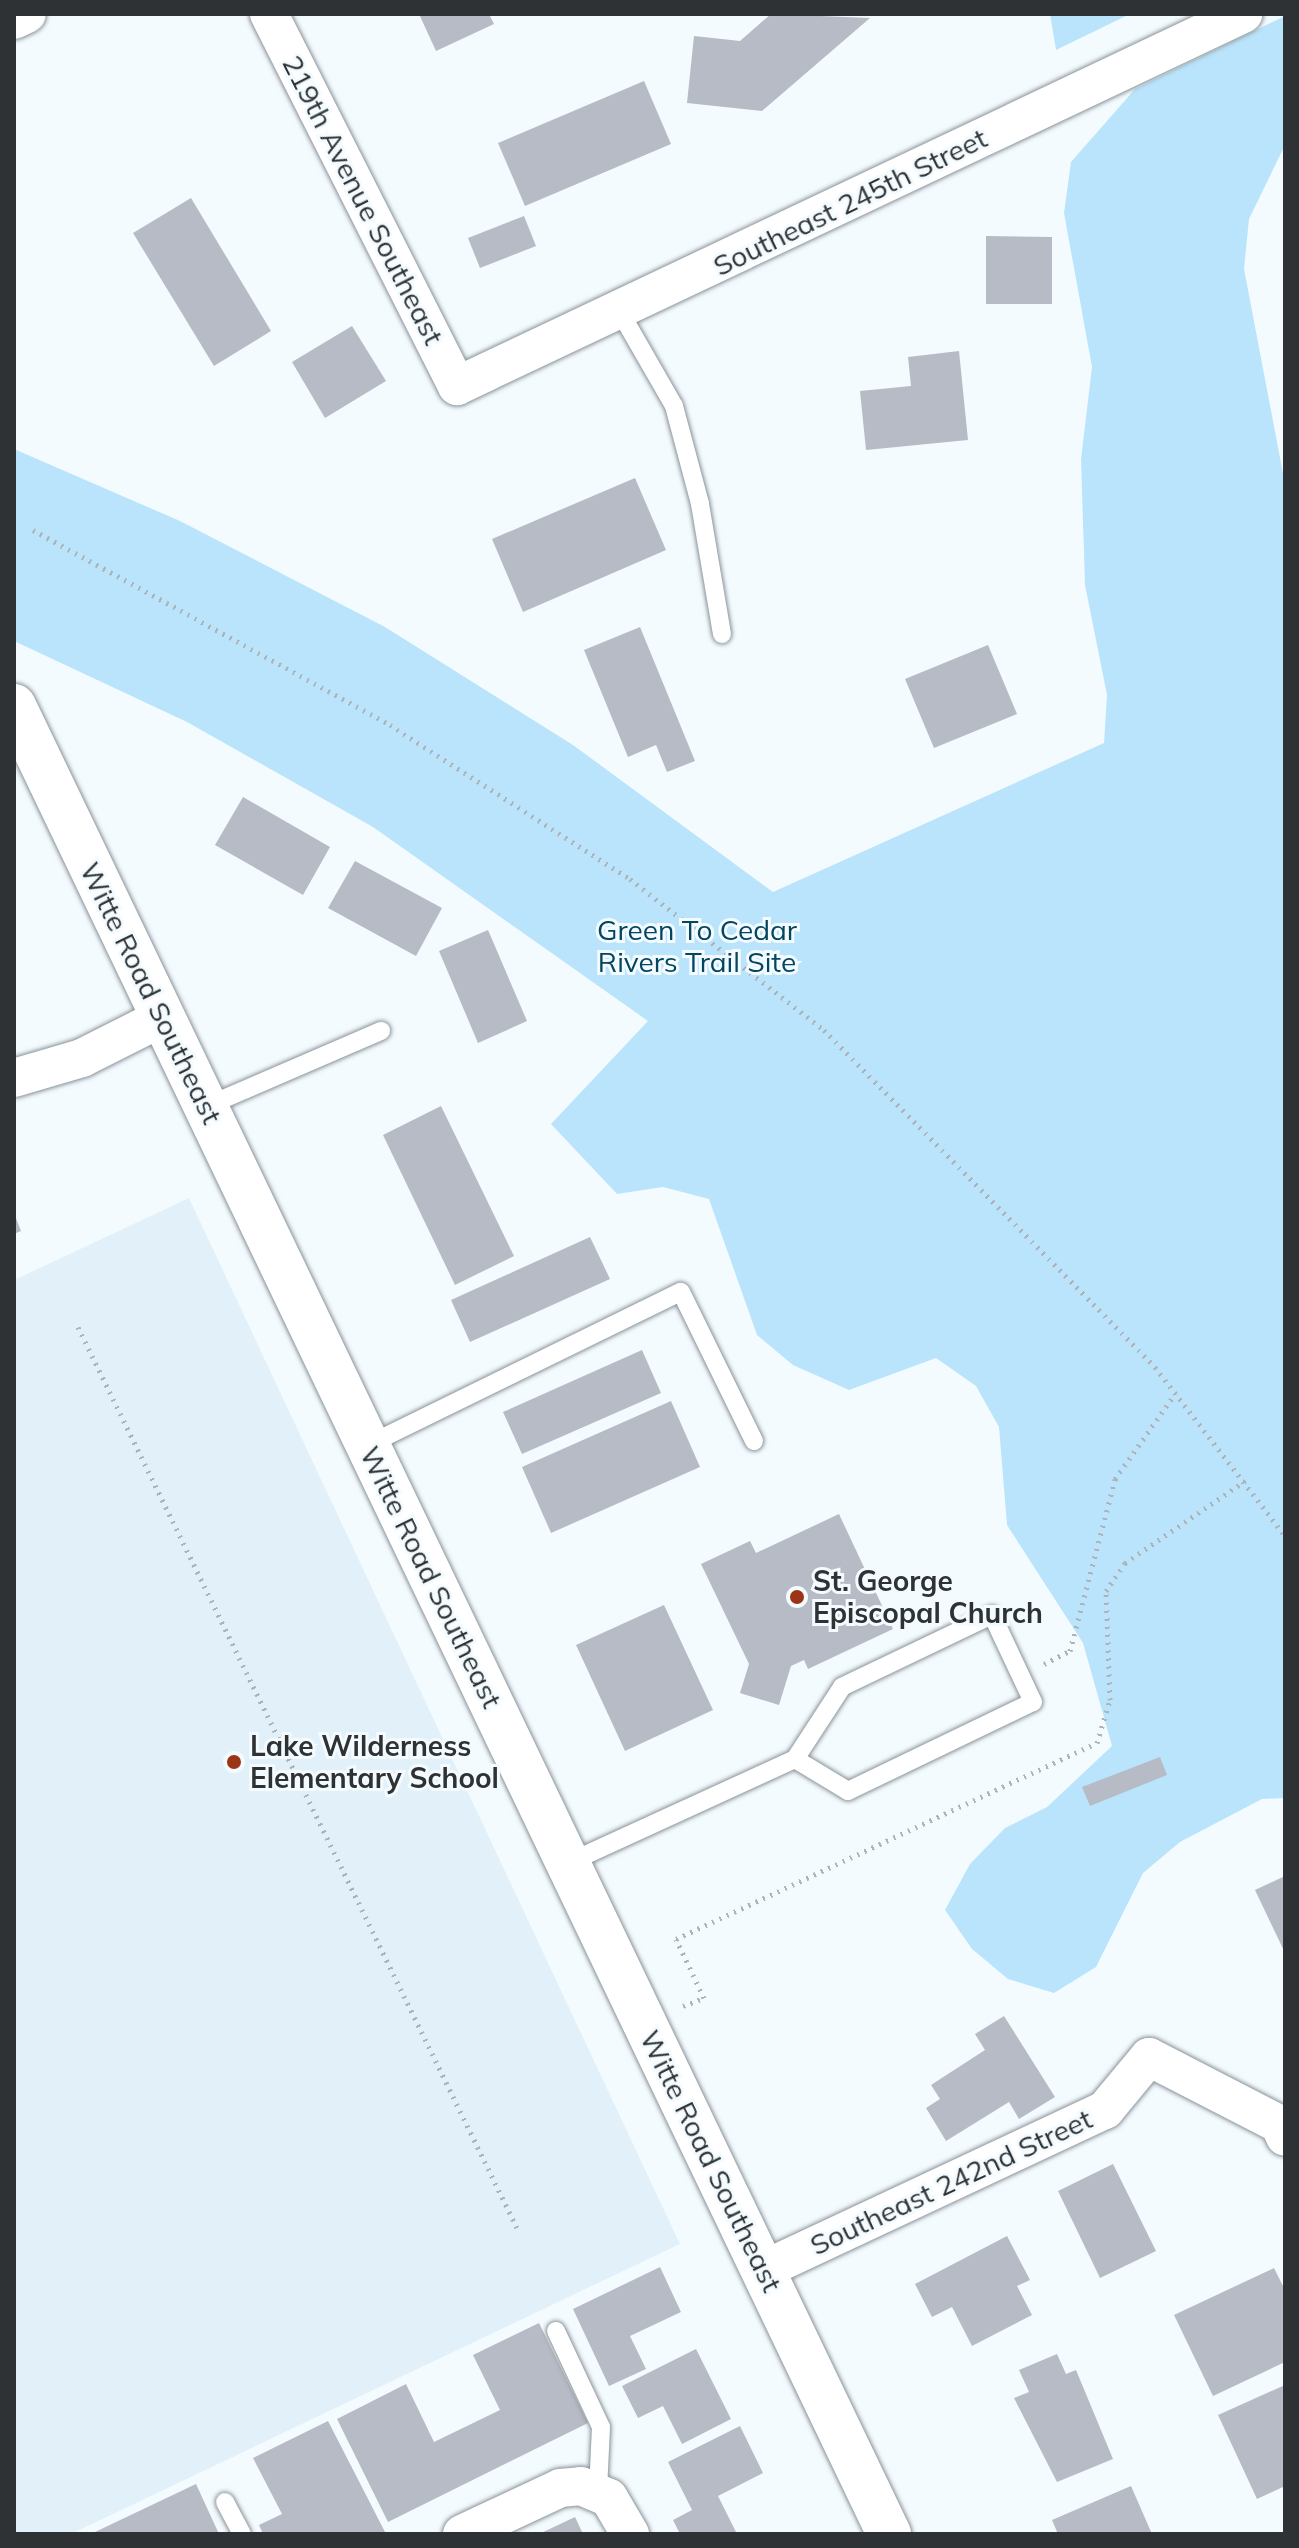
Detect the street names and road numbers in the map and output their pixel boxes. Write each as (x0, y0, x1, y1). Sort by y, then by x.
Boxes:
street label: 219th Avenue Southeast (275, 50, 451, 350)
street label: Southeast 245th Street (708, 121, 992, 283)
street label: Witte Road Southeast (73, 857, 229, 1129)
street label: Witte Road Southeast (353, 1441, 509, 1713)
street label: Witte Road Southeast (633, 2025, 789, 2297)
street label: Southeast 242nd Street (805, 2102, 1097, 2262)

